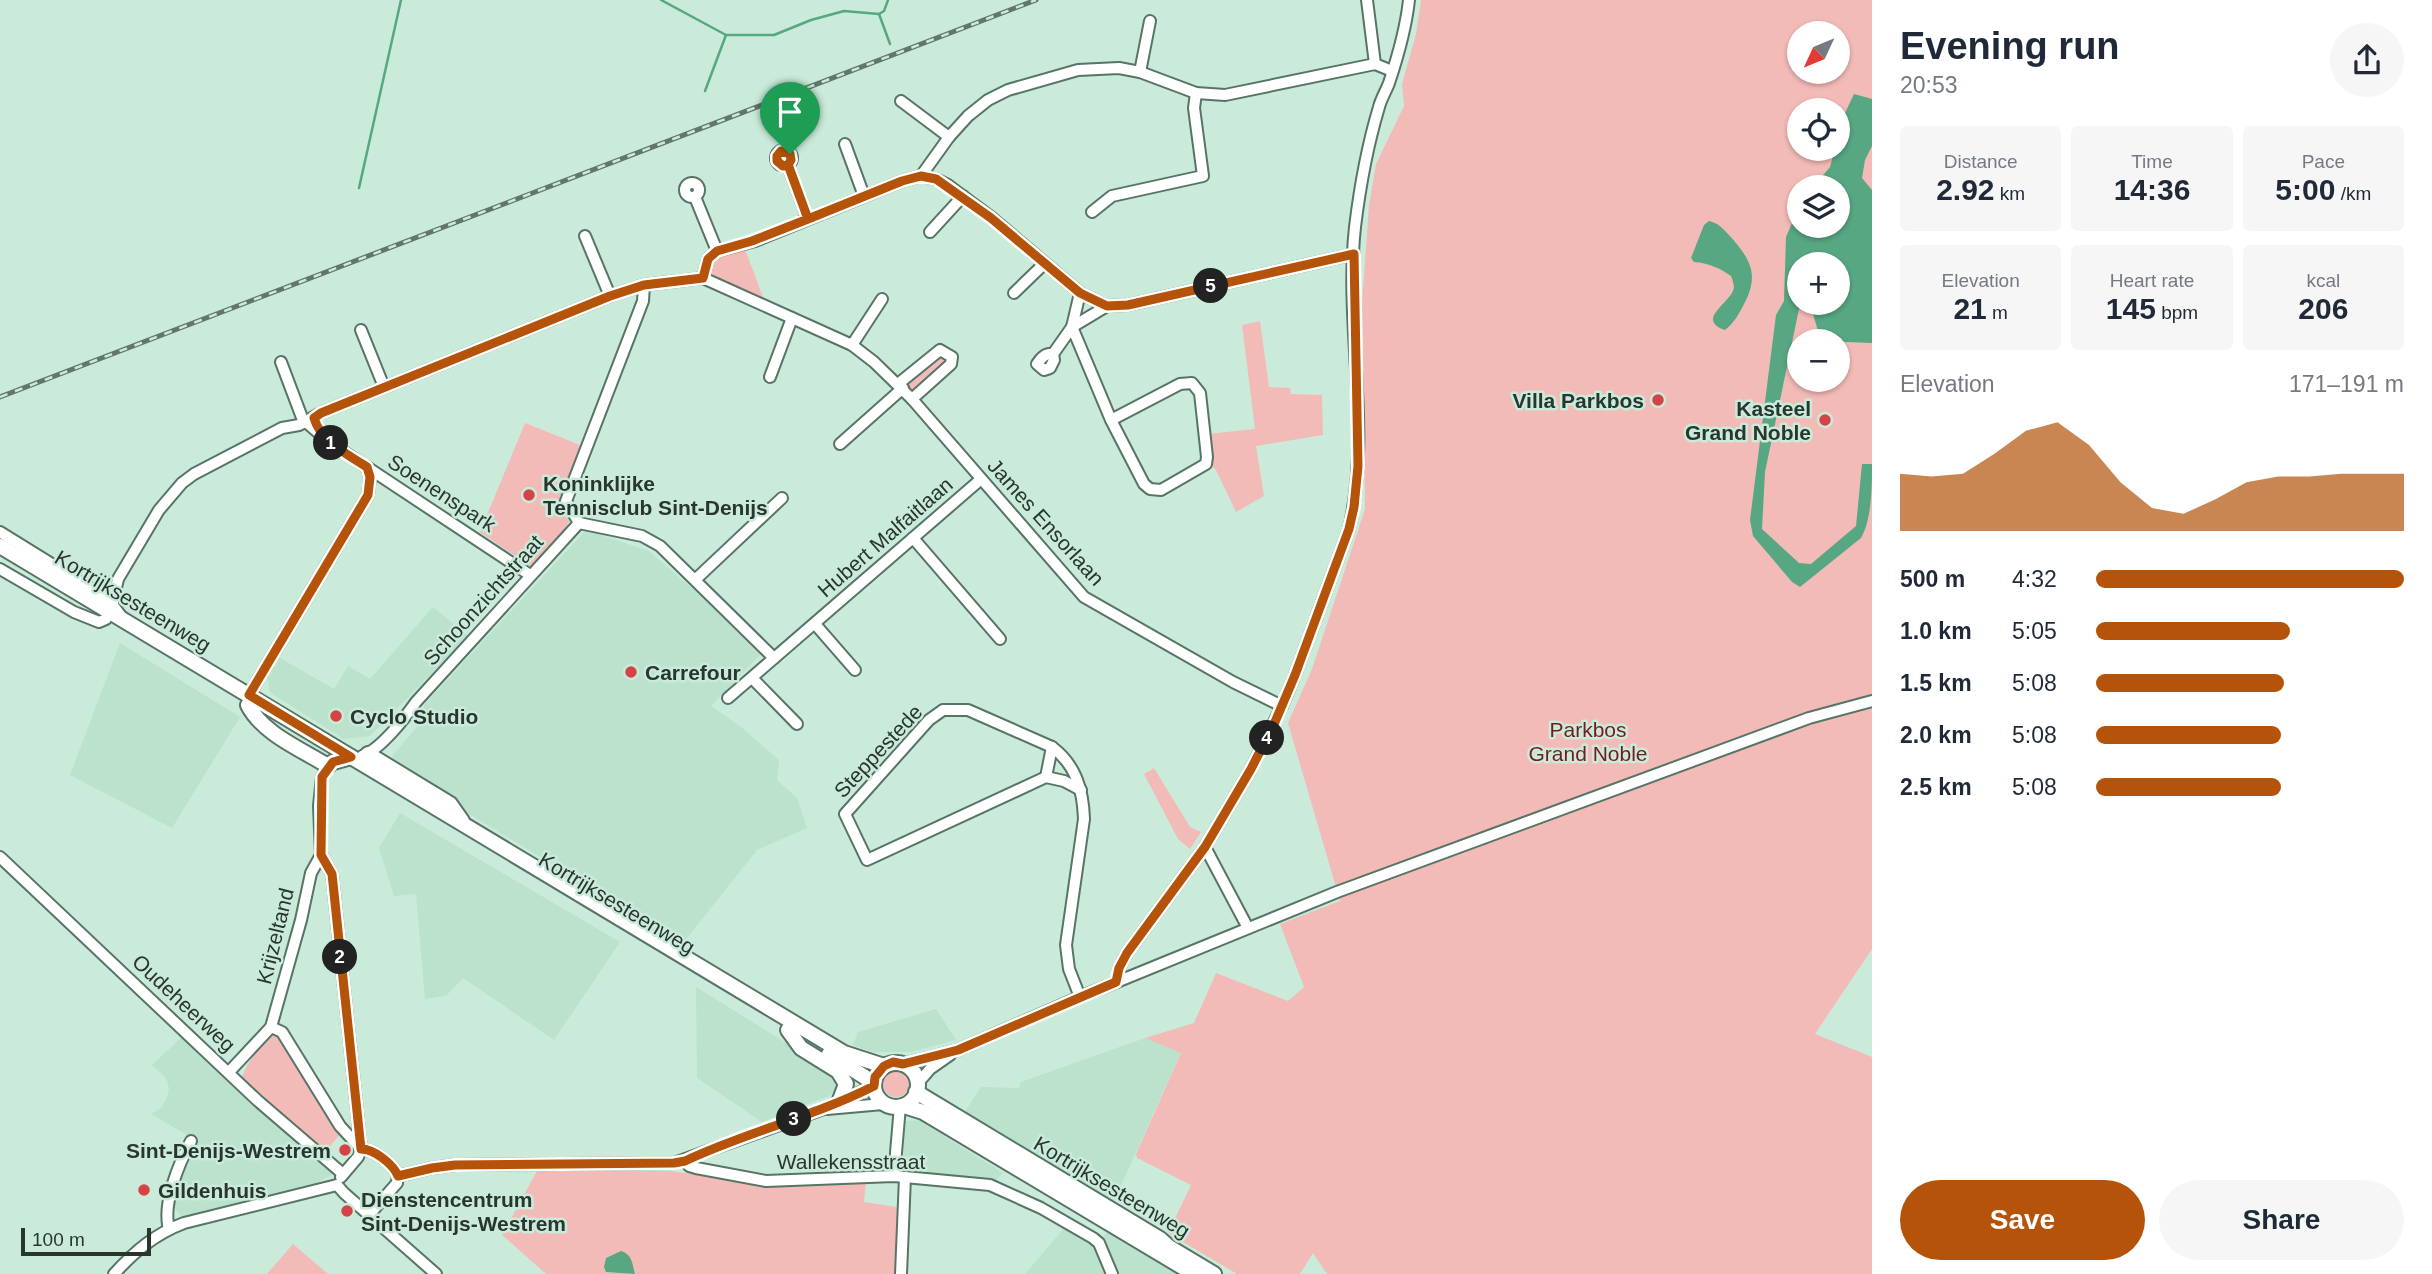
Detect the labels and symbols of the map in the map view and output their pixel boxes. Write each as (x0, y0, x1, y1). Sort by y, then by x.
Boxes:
north arrow (1787, 21, 1850, 84)
pin (760, 82, 820, 154)
pin: 5 (1194, 268, 1228, 304)
place label: Villa Parkbos (1512, 389, 1644, 412)
marker: Villa Parkbos (1650, 392, 1666, 408)
place label: Kasteel Grand Noble (1685, 397, 1811, 444)
marker: Kasteel Grand Noble (1817, 412, 1833, 428)
pin: 1 (314, 426, 348, 460)
street label: Soenenspark (384, 450, 501, 537)
street label: James Ensorlaan (983, 454, 1109, 590)
place label: Koninklijke Tennisclub Sint-Denijs (543, 472, 768, 519)
street label: Hubert Malfaitlaan (813, 472, 957, 602)
marker: Koninklijke Tennisclub Sint-Denijs (521, 487, 537, 503)
street label: Schoonzichtstraat (419, 530, 547, 670)
street label: Kortrijksesteenweg (51, 545, 215, 657)
place label: Carrefour (645, 661, 741, 684)
marker: Carrefour (623, 664, 639, 680)
street label: Steppestede (829, 700, 927, 802)
place label: Cyclo Studio (350, 705, 478, 728)
marker: Cyclo Studio (328, 708, 344, 724)
park label: Parkbos Grand Noble (1528, 718, 1648, 765)
pin: 4 (1250, 720, 1284, 756)
street label: Kortrijksesteenweg (535, 847, 699, 959)
street label: Krijzeltand (252, 886, 298, 986)
pin: 2 (322, 940, 358, 974)
street label: Oudeheerweg (128, 950, 240, 1056)
pin: 3 (776, 1102, 812, 1136)
street label: Kortrijksesteenweg (1030, 1131, 1194, 1243)
place label: Sint-Denijs-Westrem (126, 1139, 331, 1162)
marker: Sint-Denijs-Westrem (337, 1142, 353, 1158)
street label: Wallekensstraat (777, 1150, 925, 1173)
place label: Gildenhuis (158, 1179, 267, 1202)
marker: Gildenhuis (136, 1182, 152, 1198)
place label: Dienstencentrum Sint-Denijs-Westrem (361, 1188, 566, 1235)
marker: Dienstencentrum Sint-Denijs-Westrem (339, 1203, 355, 1219)
scale bar (21, 1225, 150, 1257)

